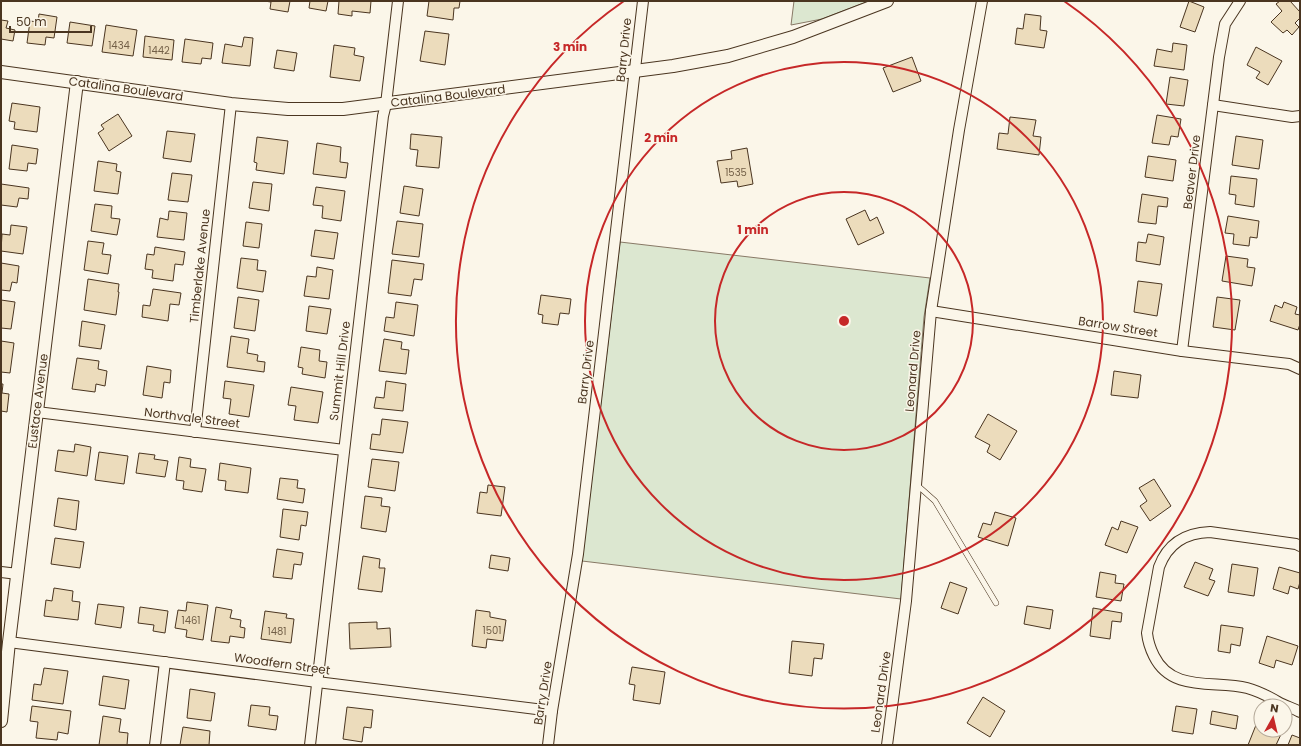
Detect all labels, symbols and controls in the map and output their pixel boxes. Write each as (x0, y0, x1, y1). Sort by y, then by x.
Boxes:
scale bar (10, 8, 91, 34)
text: 50 m (16, 13, 47, 30)
street label: Barry Drive (612, 17, 635, 83)
house number: 1434 (108, 38, 130, 53)
text: 3 min (553, 38, 587, 55)
house number: 1442 (148, 43, 170, 58)
street label: Catalina Boulevard (68, 72, 184, 105)
street label: Catalina Boulevard (390, 80, 506, 111)
text: 2 min (644, 129, 678, 146)
street label: Beaver Drive (1179, 134, 1205, 210)
house number: 1535 (725, 165, 747, 180)
street label: Timberlake Avenue (185, 208, 214, 324)
text: 1 min (737, 221, 769, 238)
street label: Barrow Street (1077, 312, 1159, 341)
centre of rings (837, 314, 851, 328)
street label: Summit Hill Drive (325, 320, 354, 422)
street label: Leonard Drive (900, 329, 925, 413)
street label: Barry Drive (573, 339, 598, 405)
street label: Eustace Avenue (23, 352, 52, 449)
street label: Northvale Street (143, 403, 241, 432)
house number: 1461 (181, 613, 201, 628)
house number: 1501 (483, 623, 501, 638)
house number: 1481 (268, 624, 287, 639)
street label: Woodfern Street (233, 648, 331, 679)
street label: Leonard Drive (866, 650, 895, 734)
street label: Barry Drive (529, 660, 556, 726)
north arrow (1253, 698, 1293, 738)
text: N (1269, 700, 1280, 717)

